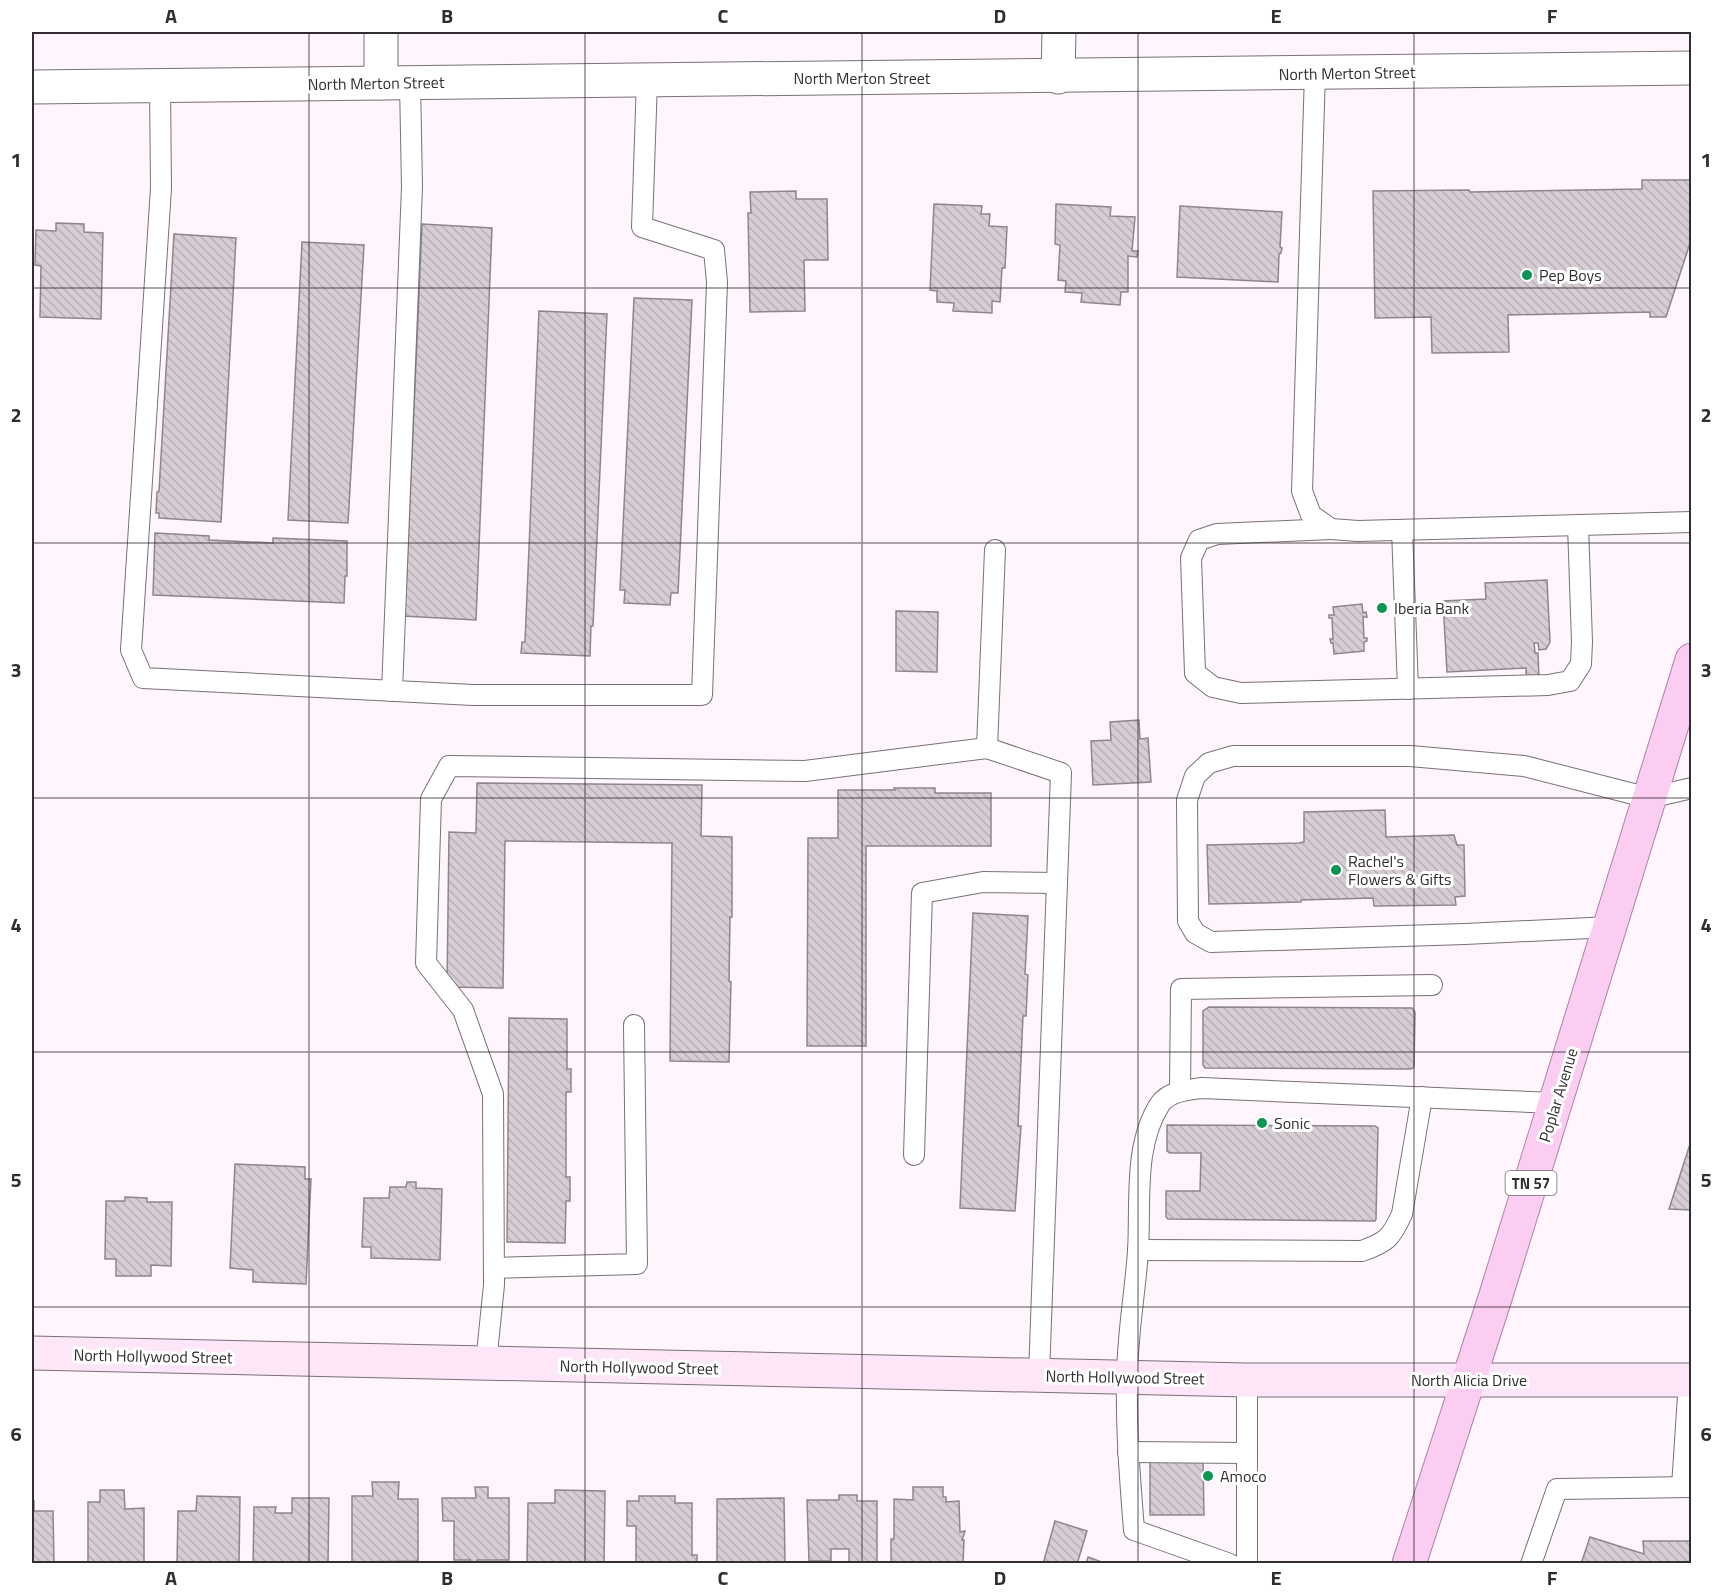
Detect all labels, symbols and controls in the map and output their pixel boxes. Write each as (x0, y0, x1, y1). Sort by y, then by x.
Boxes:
text: A (165, 0, 177, 31)
text: B (441, 0, 453, 31)
text: C (718, 0, 729, 31)
text: D (994, 0, 1006, 31)
text: E (1270, 0, 1282, 31)
text: F (1547, 0, 1558, 31)
street label: North Merton Street (1278, 60, 1416, 86)
street label: North Merton Street (794, 66, 931, 90)
street label: North Merton Street (307, 70, 445, 96)
text: 1 (10, 144, 22, 175)
text: 1 (1700, 144, 1712, 175)
place label: Pep Boys (1539, 263, 1602, 287)
marker: Pep Boys (1520, 268, 1534, 282)
text: 2 (10, 399, 22, 430)
text: 2 (1700, 399, 1712, 430)
place label: Iberia Bank (1394, 596, 1469, 620)
marker: Iberia Bank (1375, 601, 1389, 615)
text: 3 (10, 654, 22, 685)
text: 3 (1700, 654, 1712, 685)
place label: Rachel's Flowers & Gifts (1348, 849, 1451, 891)
marker: Rachel's Flowers & Gifts (1329, 863, 1343, 877)
text: 4 (10, 909, 22, 940)
text: 4 (1700, 909, 1712, 940)
street label: Poplar Avenue (1532, 1045, 1584, 1145)
place label: Sonic (1274, 1111, 1310, 1135)
marker: Sonic (1255, 1116, 1269, 1130)
text: 5 (10, 1164, 22, 1195)
text: 5 (1700, 1164, 1712, 1195)
road number: TN 57 (1506, 1171, 1556, 1195)
street label: North Hollywood Street (73, 1343, 233, 1369)
street label: North Hollywood Street (559, 1354, 719, 1380)
street label: North Hollywood Street (1045, 1364, 1205, 1390)
street label: North Alicia Drive (1411, 1368, 1527, 1392)
text: 6 (10, 1418, 22, 1449)
text: 6 (1700, 1418, 1712, 1449)
place label: Amoco (1220, 1464, 1267, 1488)
marker: Amoco (1201, 1469, 1215, 1483)
text: A (165, 1562, 177, 1593)
text: B (441, 1562, 453, 1593)
text: C (718, 1562, 729, 1593)
text: D (994, 1562, 1006, 1593)
text: E (1270, 1562, 1282, 1593)
text: F (1547, 1562, 1558, 1593)

